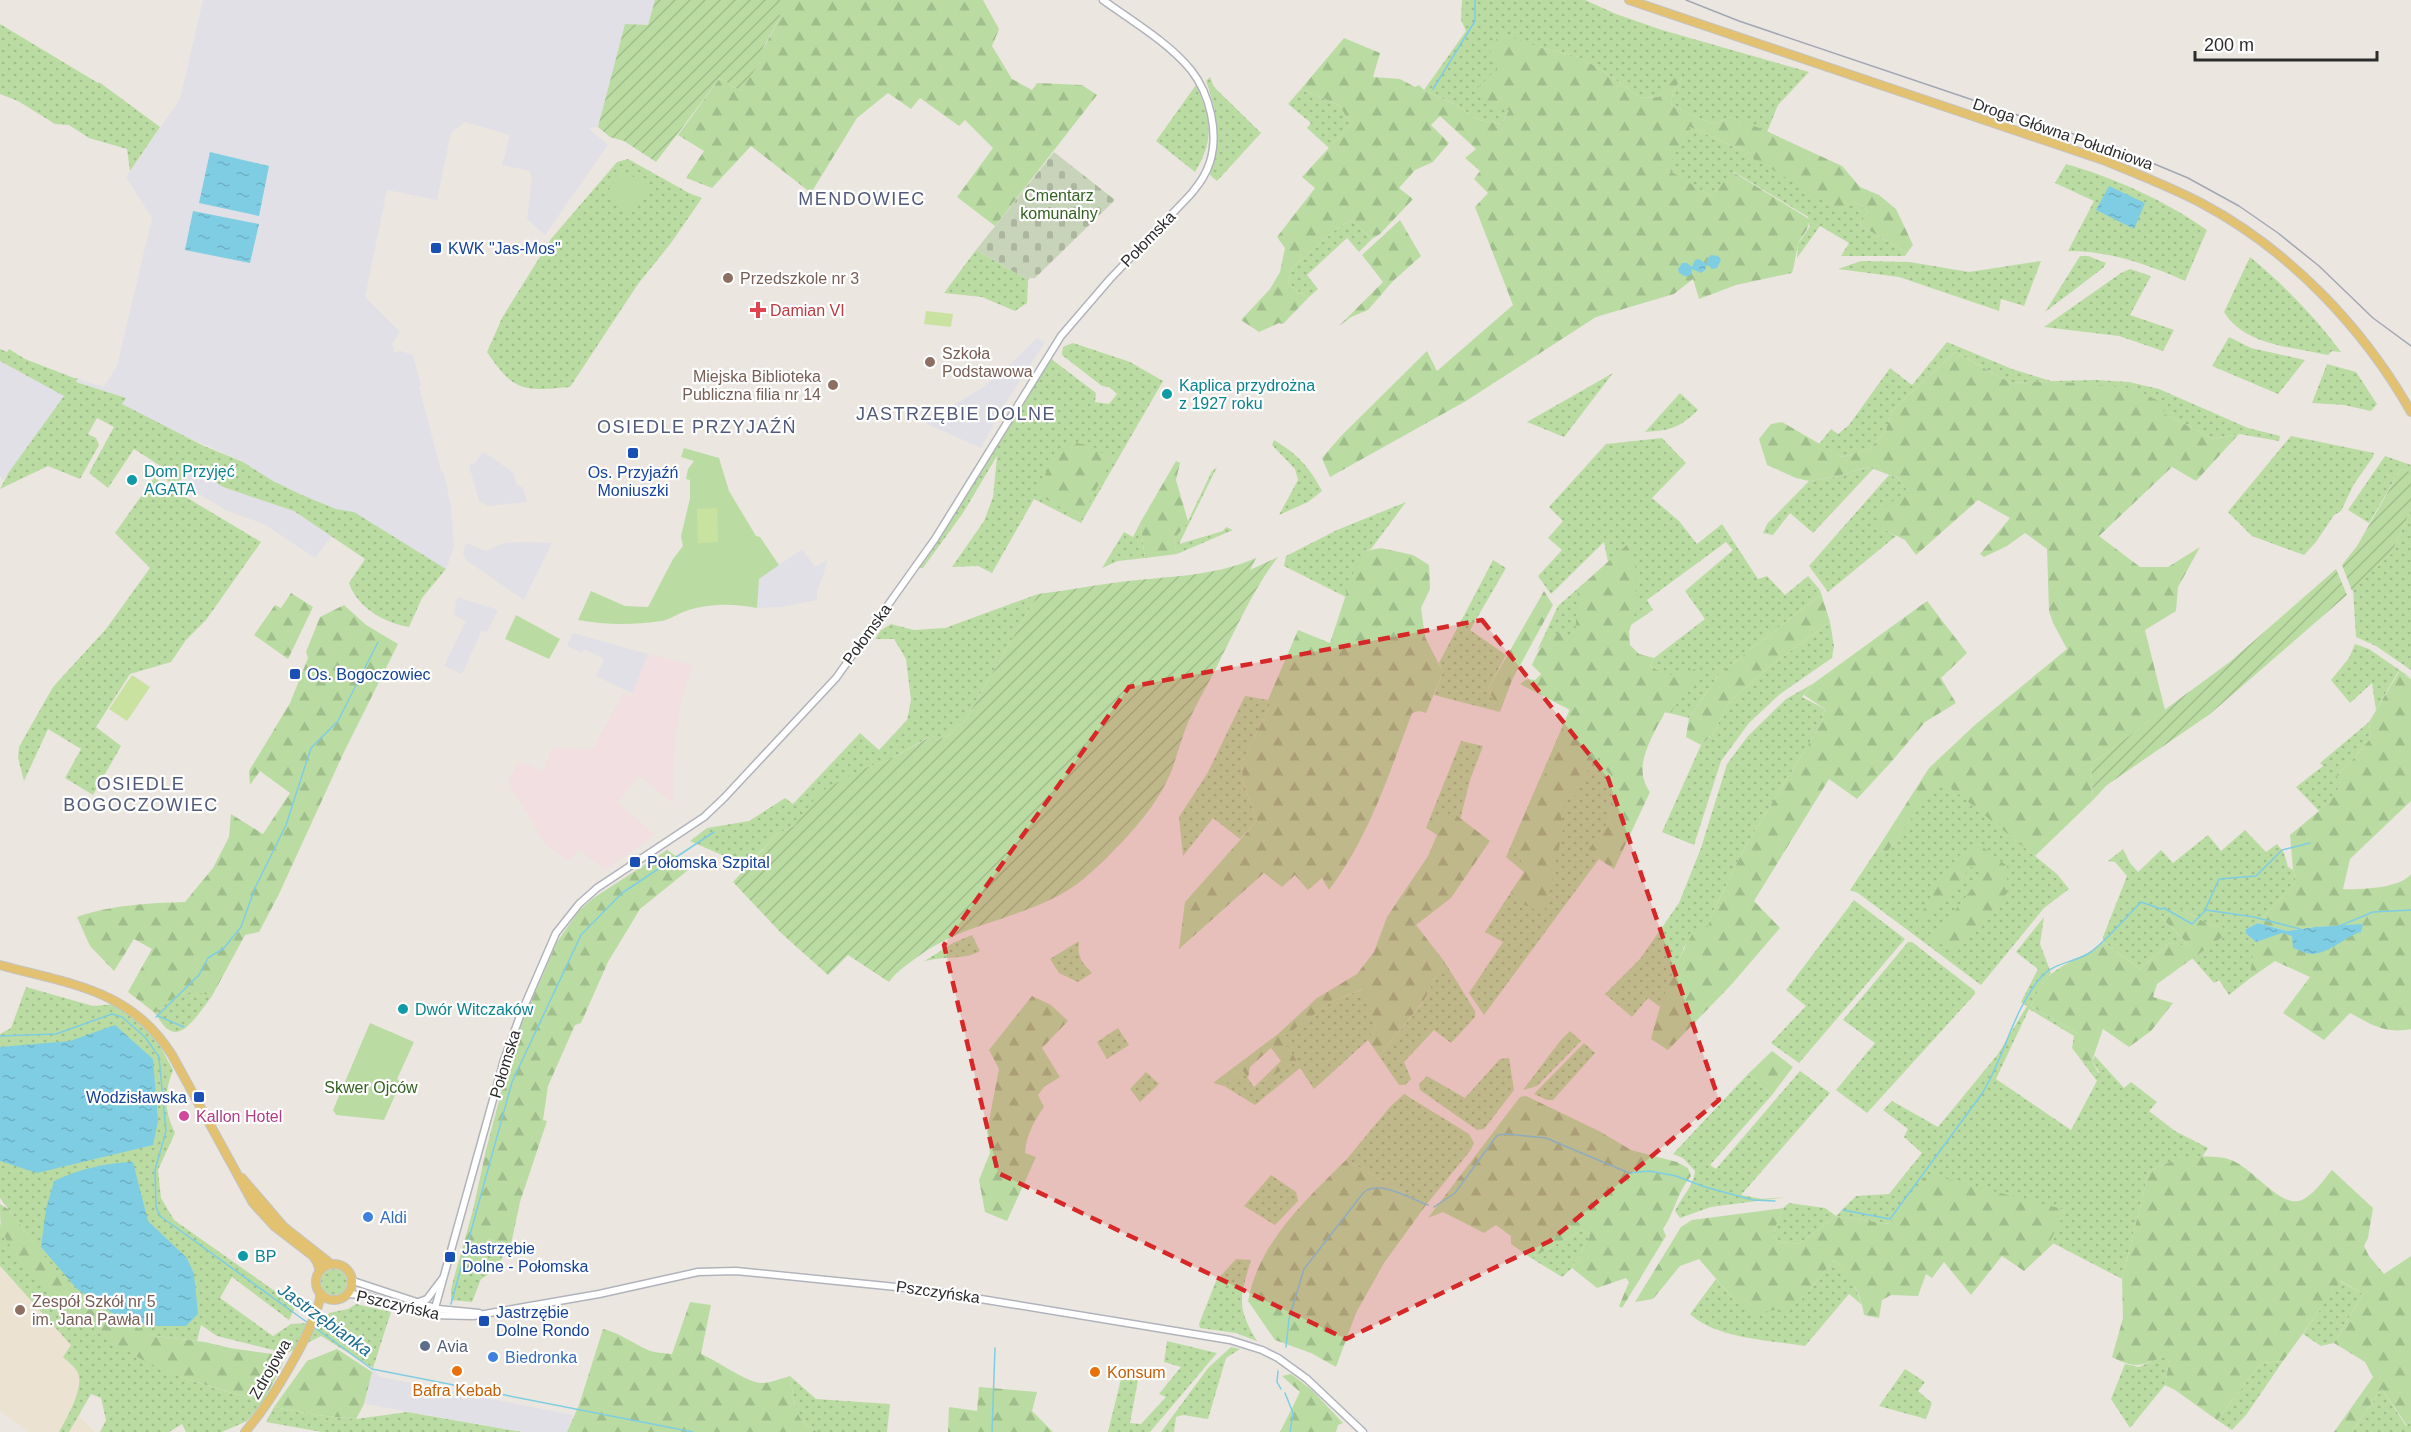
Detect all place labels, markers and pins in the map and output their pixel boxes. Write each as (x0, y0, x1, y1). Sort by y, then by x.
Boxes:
place label: KWK "Jas-Mos" (448, 240, 561, 257)
marker: KWK "Jas-Mos" (429, 241, 443, 255)
place label: Przedszkole nr 3 (740, 270, 859, 287)
marker: Przedszkole nr 3 (721, 271, 735, 285)
place label: Damian VI (770, 302, 845, 319)
marker: Damian VI (751, 303, 765, 317)
place label: Szkoła Podstawowa (942, 345, 1033, 380)
marker: Szkoła Podstawowa (923, 355, 937, 369)
place label: Miejska Biblioteka Publiczna filia nr 14 (682, 368, 821, 403)
place label: Kaplica przydrożna z 1927 roku (1179, 377, 1315, 412)
marker: Miejska Biblioteka Publiczna filia nr 14 (826, 378, 840, 392)
marker: Kaplica przydrożna z 1927 roku (1160, 387, 1174, 401)
marker: Os. Przyjaźń Moniuszki (626, 446, 640, 460)
place label: Dom Przyjęć AGATA (144, 463, 235, 498)
place label: Os. Przyjaźń Moniuszki (588, 464, 678, 499)
marker: Dom Przyjęć AGATA (125, 473, 139, 487)
place label: Os. Bogoczowiec (307, 666, 431, 683)
marker: Os. Bogoczowiec (288, 667, 302, 681)
place label: Połomska Szpital (647, 854, 770, 871)
marker: Połomska Szpital (628, 855, 642, 869)
place label: Dwór Witczaków (415, 1001, 534, 1018)
marker: Dwór Witczaków (396, 1002, 410, 1016)
place label: Wodzisławska (86, 1089, 187, 1106)
marker: Wodzisławska (192, 1090, 206, 1104)
place label: Kallon Hotel (196, 1108, 282, 1125)
marker: Kallon Hotel (177, 1109, 191, 1123)
place label: Aldi (380, 1209, 407, 1226)
marker: Aldi (361, 1210, 375, 1224)
place label: Jastrzębie Dolne - Połomska (462, 1240, 588, 1275)
place label: BP (255, 1248, 276, 1265)
marker: BP (236, 1249, 250, 1263)
marker: Jastrzębie Dolne - Połomska (443, 1250, 457, 1264)
place label: Zespół Szkół nr 5 im. Jana Pawła II (32, 1293, 156, 1328)
marker: Zespół Szkół nr 5 im. Jana Pawła II (13, 1303, 27, 1317)
place label: Jastrzębie Dolne Rondo (496, 1304, 590, 1339)
marker: Jastrzębie Dolne Rondo (477, 1314, 491, 1328)
place label: Avia (437, 1338, 468, 1355)
marker: Avia (418, 1339, 432, 1353)
place label: Biedronka (505, 1349, 577, 1366)
marker: Biedronka (486, 1350, 500, 1364)
marker: Bafra Kebab (450, 1364, 464, 1378)
place label: Konsum (1107, 1364, 1166, 1381)
marker: Konsum (1088, 1365, 1102, 1379)
place label: Bafra Kebab (413, 1382, 502, 1399)

